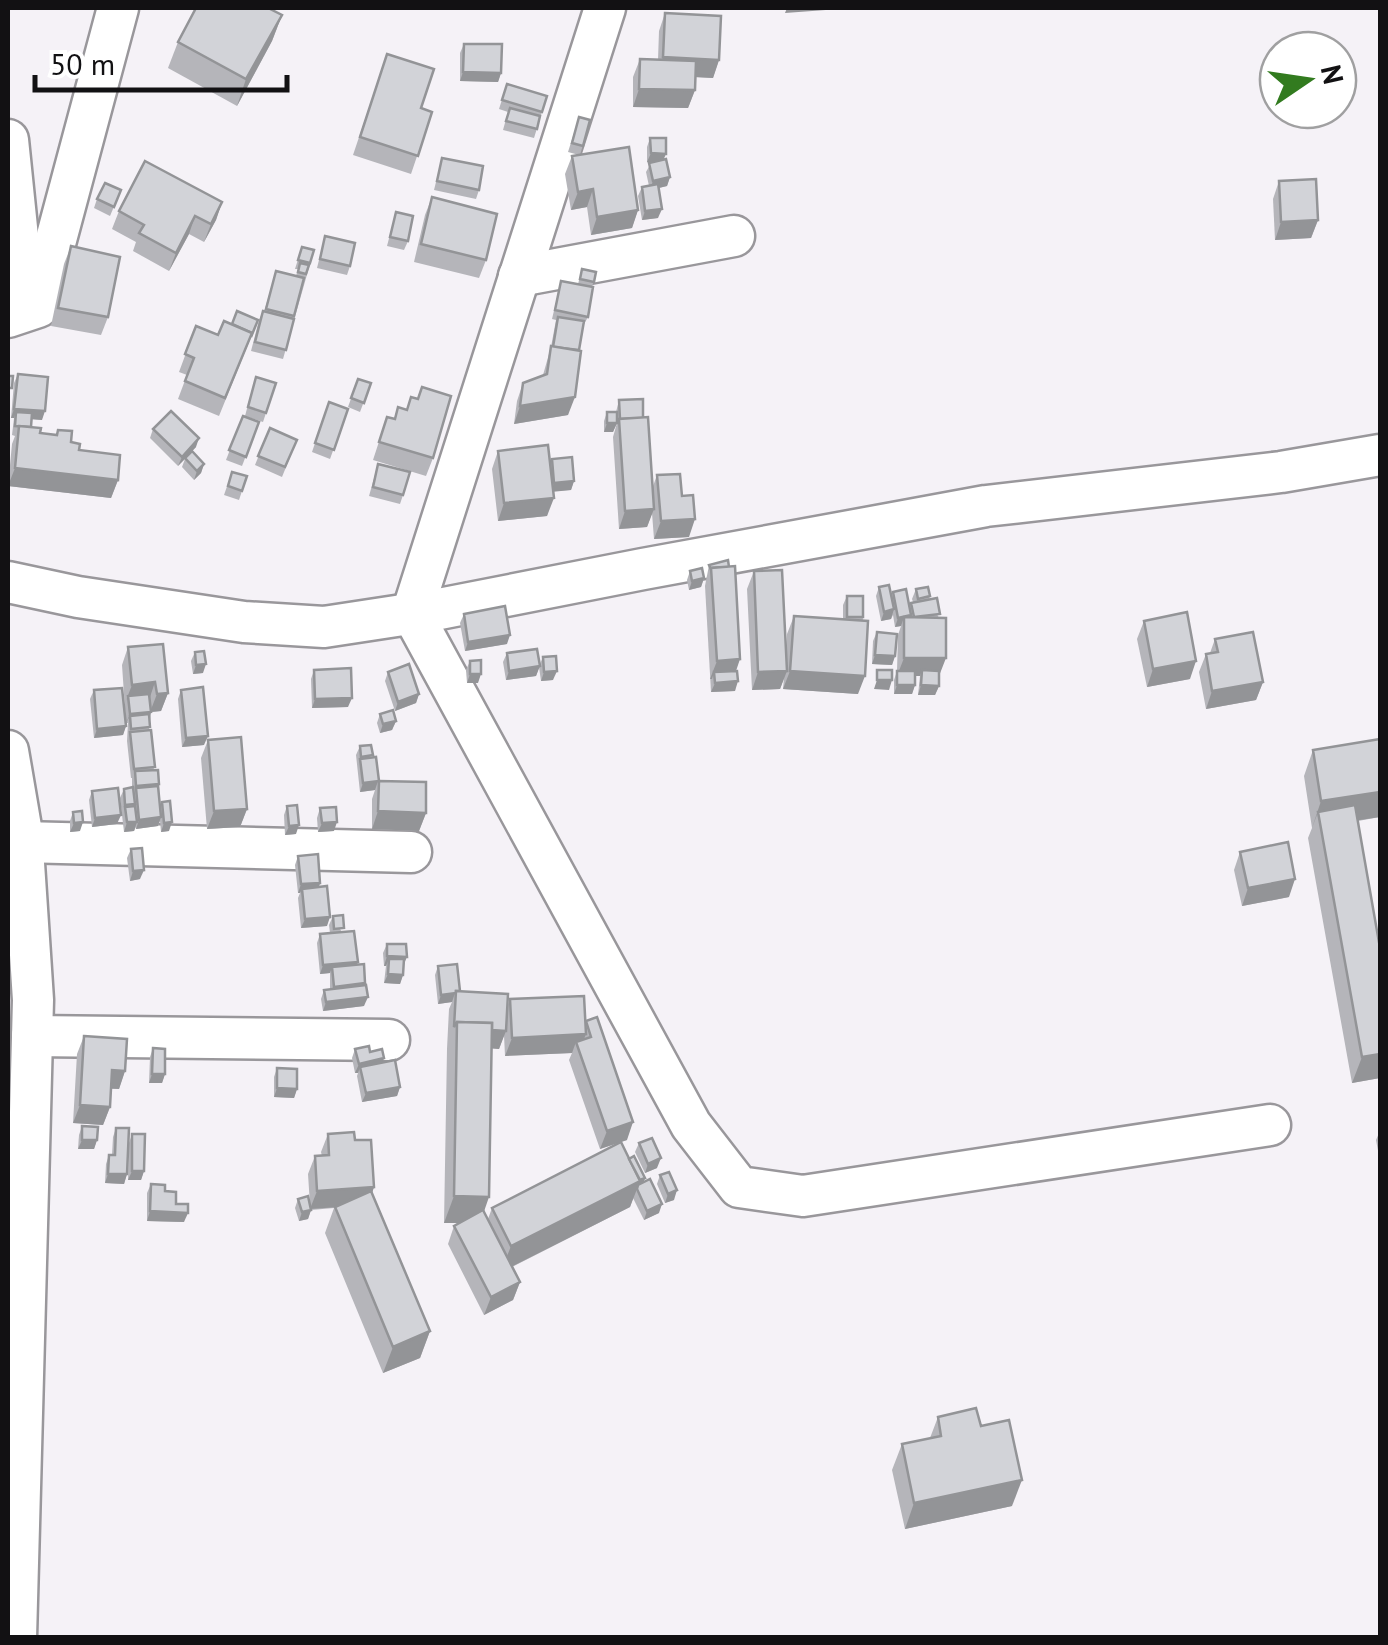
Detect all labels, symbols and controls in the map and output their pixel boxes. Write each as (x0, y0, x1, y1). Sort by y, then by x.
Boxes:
scale bar (35, 30, 288, 92)
north arrow (1258, 30, 1358, 130)
text: 50 m (50, 44, 115, 83)
text: N (1313, 61, 1353, 87)

